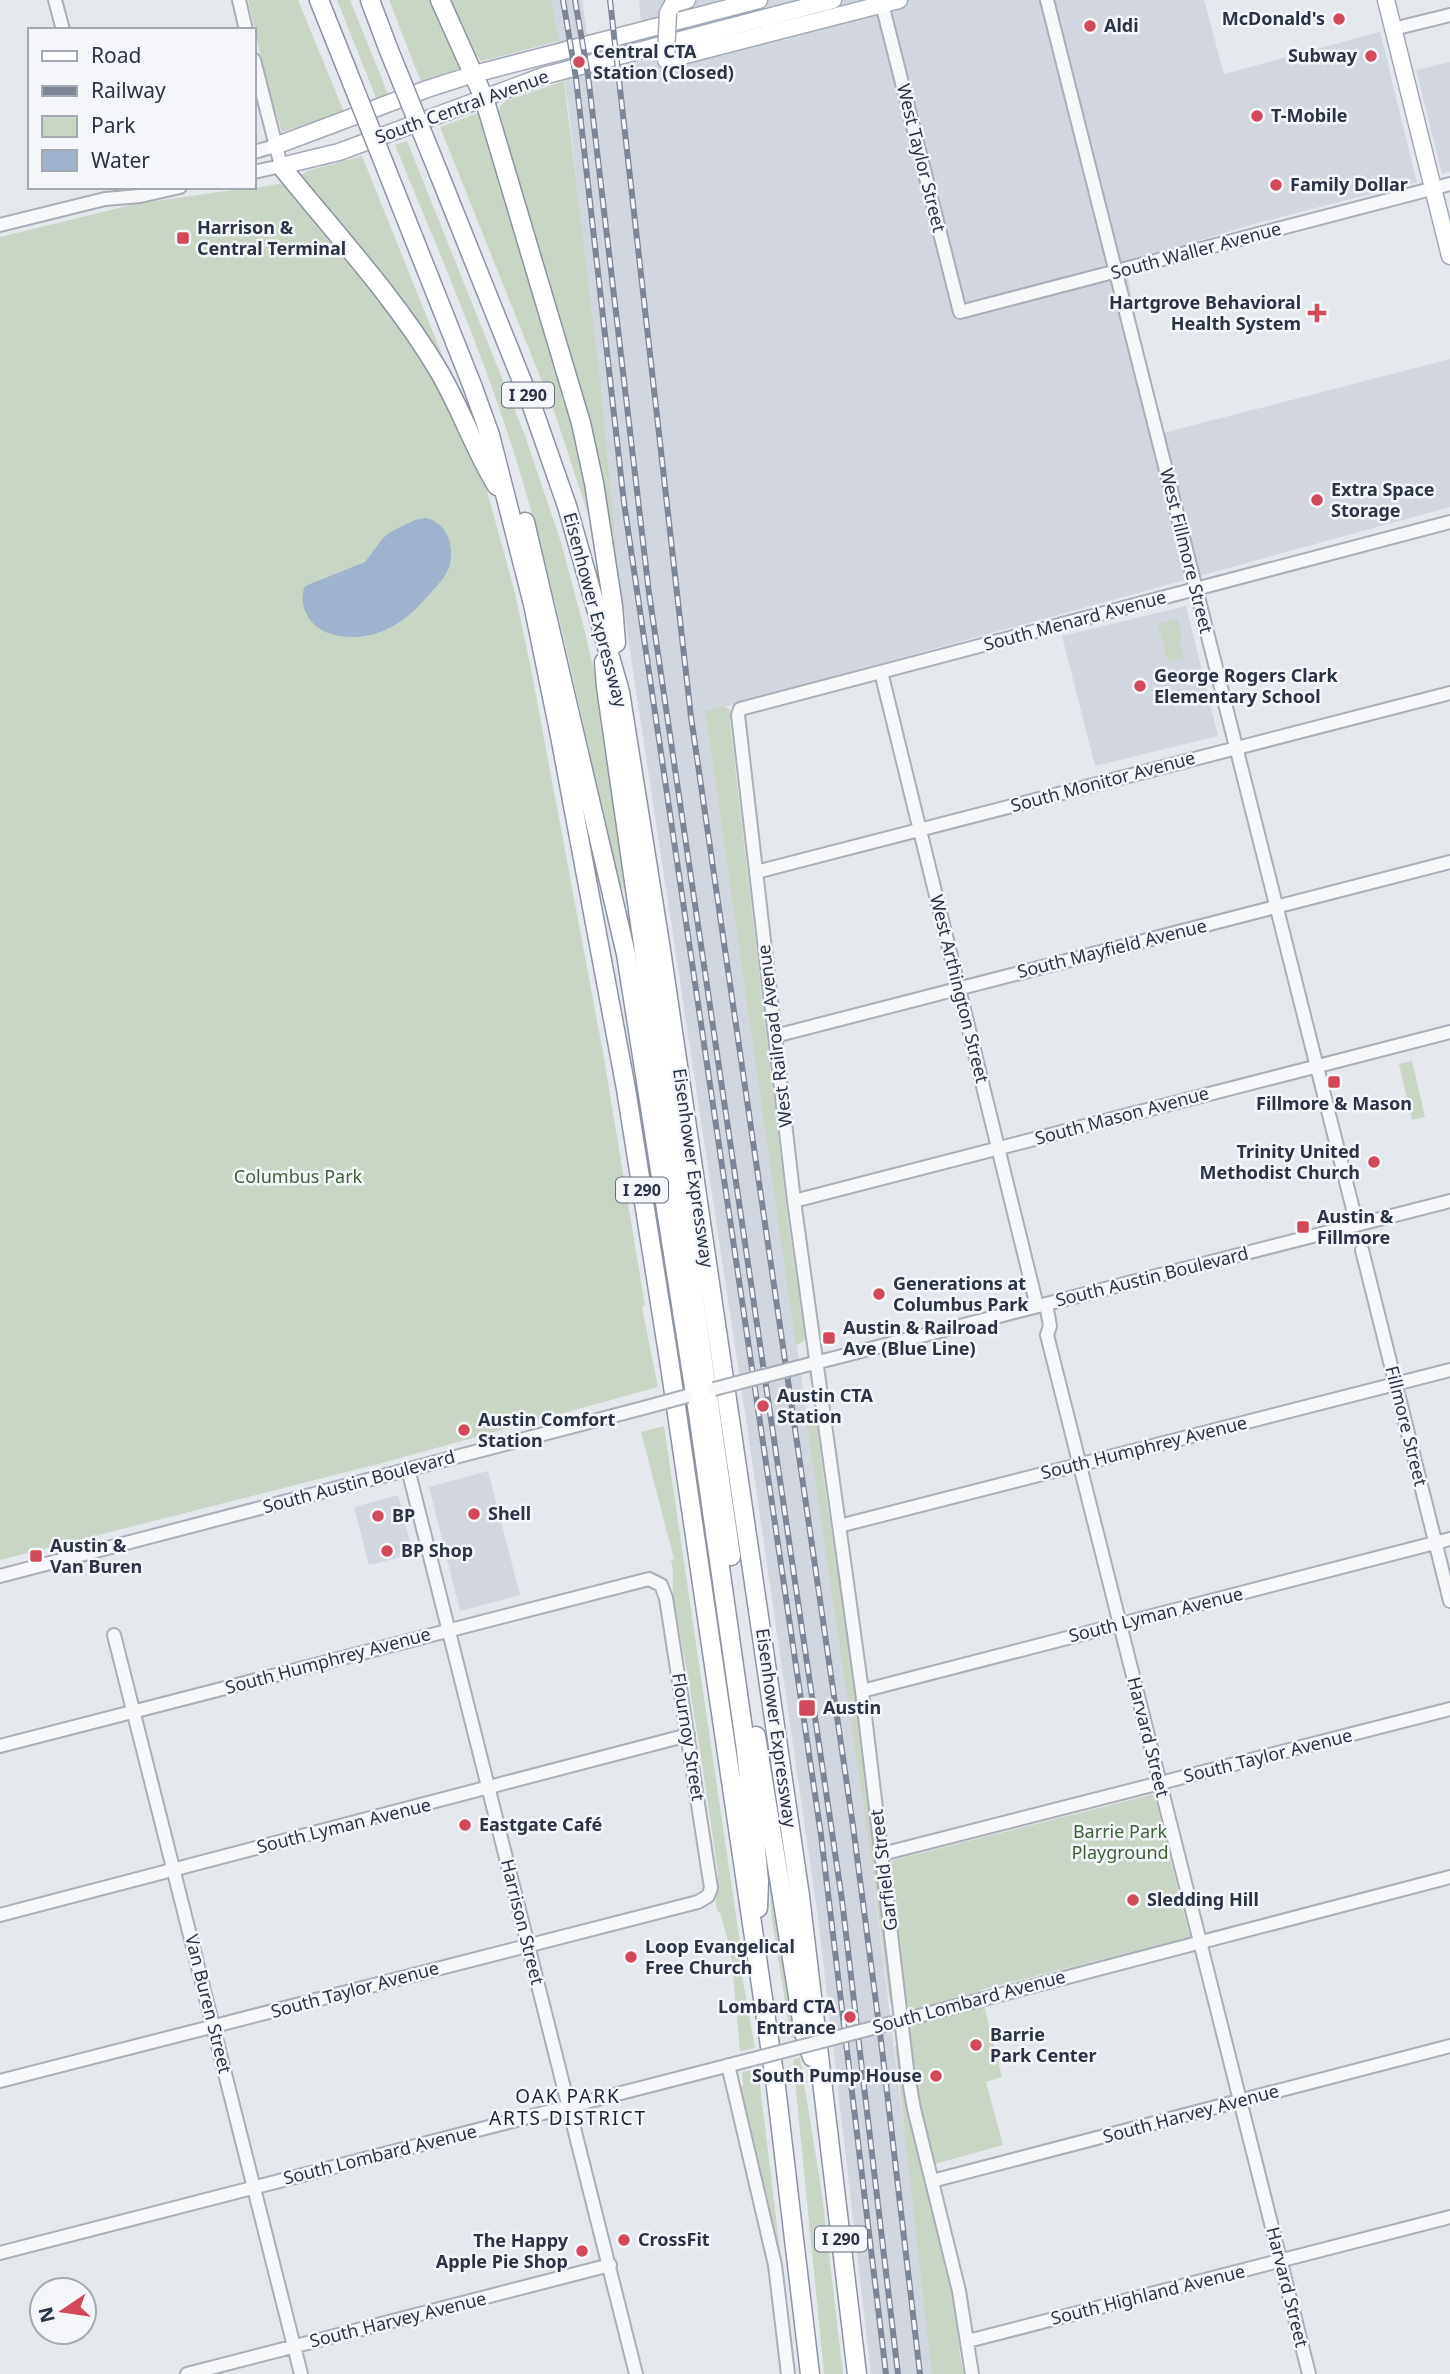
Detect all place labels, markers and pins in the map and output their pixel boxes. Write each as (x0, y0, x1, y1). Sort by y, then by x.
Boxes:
place label: McDonald's (1222, 6, 1325, 30)
marker: McDonald's (1331, 11, 1347, 27)
place label: Aldi (1104, 13, 1139, 37)
marker: Aldi (1082, 18, 1098, 34)
place label: Central CTA Station (Closed) (593, 39, 734, 84)
place label: Subway (1288, 43, 1358, 67)
marker: Subway (1363, 48, 1379, 64)
marker: Central CTA Station (Closed) (571, 54, 587, 70)
place label: T-Mobile (1271, 103, 1348, 127)
marker: T-Mobile (1249, 108, 1265, 124)
place label: Family Dollar (1290, 172, 1408, 196)
marker: Family Dollar (1268, 177, 1284, 193)
place label: Harrison & Central Terminal (197, 215, 346, 260)
marker: Harrison & Central Terminal (175, 230, 191, 246)
place label: Hartgrove Behavioral Health System (1109, 290, 1301, 335)
marker: Hartgrove Behavioral Health System (1307, 303, 1327, 323)
place label: Extra Space Storage (1331, 477, 1435, 522)
marker: Extra Space Storage (1309, 492, 1325, 508)
place label: George Rogers Clark Elementary School (1154, 663, 1338, 708)
marker: George Rogers Clark Elementary School (1132, 678, 1148, 694)
marker: Fillmore & Mason (1326, 1074, 1342, 1090)
place label: Fillmore & Mason (1256, 1091, 1412, 1115)
place label: Trinity United Methodist Church (1200, 1139, 1360, 1184)
marker: Trinity United Methodist Church (1366, 1154, 1382, 1170)
place label: Austin & Fillmore (1317, 1204, 1394, 1249)
marker: Austin & Fillmore (1295, 1219, 1311, 1235)
place label: Generations at Columbus Park (893, 1271, 1029, 1316)
marker: Generations at Columbus Park (871, 1286, 887, 1302)
place label: Austin & Railroad Ave (Blue Line) (843, 1315, 998, 1360)
marker: Austin & Railroad Ave (Blue Line) (821, 1330, 837, 1346)
place label: Austin CTA Station (777, 1383, 873, 1428)
marker: Austin CTA Station (755, 1398, 771, 1414)
place label: Austin Comfort Station (478, 1407, 615, 1452)
marker: Austin Comfort Station (456, 1422, 472, 1438)
place label: Shell (488, 1501, 531, 1525)
place label: BP (392, 1503, 415, 1527)
marker: Shell (466, 1506, 482, 1522)
marker: BP (370, 1508, 386, 1524)
place label: Austin & Van Buren (50, 1533, 142, 1578)
place label: BP Shop (401, 1538, 473, 1562)
marker: BP Shop (379, 1543, 395, 1559)
marker: Austin & Van Buren (28, 1548, 44, 1564)
place label: Austin (823, 1695, 881, 1719)
marker: Austin (797, 1698, 817, 1718)
place label: Eastgate Café (479, 1812, 602, 1836)
marker: Eastgate Café (457, 1817, 473, 1833)
place label: Sledding Hill (1147, 1887, 1259, 1911)
marker: Sledding Hill (1125, 1892, 1141, 1908)
place label: Loop Evangelical Free Church (645, 1934, 795, 1979)
marker: Loop Evangelical Free Church (623, 1949, 639, 1965)
place label: Lombard CTA Entrance (718, 1994, 837, 2039)
marker: Lombard CTA Entrance (842, 2009, 858, 2025)
place label: Barrie Park Center (990, 2022, 1096, 2067)
marker: Barrie Park Center (968, 2037, 984, 2053)
place label: South Pump House (752, 2063, 922, 2087)
marker: South Pump House (928, 2068, 944, 2084)
place label: CrossFit (638, 2227, 710, 2251)
place label: The Happy Apple Pie Shop (436, 2228, 569, 2273)
marker: CrossFit (616, 2232, 632, 2248)
marker: The Happy Apple Pie Shop (574, 2243, 590, 2259)

